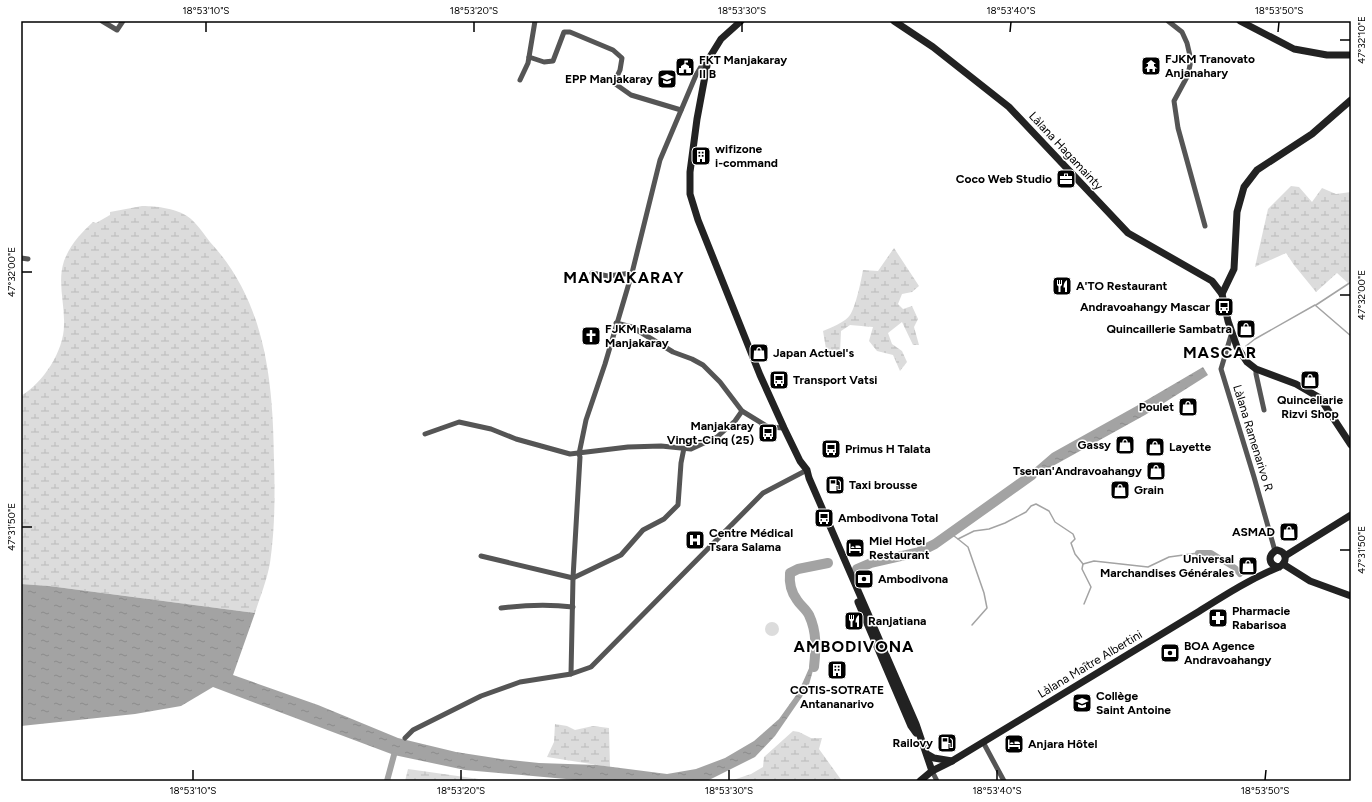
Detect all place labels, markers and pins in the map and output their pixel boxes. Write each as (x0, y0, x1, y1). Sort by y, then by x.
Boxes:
place label: FJKM Tranovato Anjanahary (1165, 52, 1255, 80)
place label: FKT Manjakaray II B (699, 53, 787, 81)
temple icon: FJKM Tranovato Anjanahary (1140, 55, 1162, 77)
public building icon: FKT Manjakaray II B (674, 56, 696, 78)
school or university icon: EPP Manjakaray (656, 68, 678, 90)
place label: EPP Manjakaray (565, 72, 653, 86)
place label: wifizone i-command (715, 142, 778, 170)
building icon: wifizone i-command (690, 145, 712, 167)
office icon: Coco Web Studio (1055, 168, 1077, 190)
place label: Coco Web Studio (956, 172, 1052, 186)
restaurant icon: A'TO Restaurant (1051, 275, 1073, 297)
place label: A'TO Restaurant (1076, 279, 1167, 293)
bus stop icon: Andravoahangy Mascar (1213, 296, 1235, 318)
place label: Andravoahangy Mascar (1080, 300, 1210, 314)
shop icon: Quincaillerie Sambatra (1235, 318, 1257, 340)
place label: FJKM Rasalama Manjakaray (605, 322, 692, 350)
place label: Quincaillerie Sambatra (1106, 322, 1232, 336)
church icon: FJKM Rasalama Manjakaray (580, 325, 602, 347)
shop icon: Japan Actuel's (748, 342, 770, 364)
place label: Japan Actuel's (773, 346, 854, 360)
bus stop icon: Transport Vatsi (768, 369, 790, 391)
shop icon: Quincellarie Rizvi Shop (1299, 369, 1321, 391)
place label: Transport Vatsi (793, 373, 877, 387)
place label: Quincellarie Rizvi Shop (1277, 393, 1343, 421)
shop icon: Poulet (1177, 396, 1199, 418)
place label: Poulet (1139, 400, 1174, 414)
place label: Manjakaray Vingt-Cinq (25) (667, 419, 754, 447)
bus stop icon: Manjakaray Vingt-Cinq (25) (757, 422, 779, 444)
shop icon: Gassy (1114, 434, 1136, 456)
shop icon: Layette (1144, 436, 1166, 458)
bus stop icon: Primus H Talata (820, 438, 842, 460)
place label: Gassy (1078, 438, 1111, 452)
place label: Layette (1169, 440, 1212, 454)
place label: Primus H Talata (845, 442, 931, 456)
shop icon: Tsenan'Andravoahangy (1145, 460, 1167, 482)
place label: Tsenan'Andravoahangy (1013, 464, 1142, 478)
fuel station icon: Taxi brousse (824, 474, 846, 496)
place label: Taxi brousse (849, 478, 918, 492)
shop icon: Grain (1109, 479, 1131, 501)
place label: Grain (1134, 483, 1164, 497)
bus stop icon: Ambodivona Total (813, 507, 835, 529)
place label: Ambodivona Total (838, 511, 938, 525)
shop icon: ASMAD (1278, 521, 1300, 543)
place label: ASMAD (1232, 525, 1275, 539)
place label: Centre Médical Tsara Salama (709, 526, 793, 554)
hospital icon: Centre Médical Tsara Salama (684, 529, 706, 551)
place label: Miel Hotel Restaurant (869, 534, 930, 562)
hotel icon: Miel Hotel Restaurant (844, 537, 866, 559)
place label: Universal Marchandises Générales (1100, 552, 1234, 580)
shop icon: Universal Marchandises Générales (1237, 555, 1259, 577)
bank icon: Ambodivona (853, 568, 875, 590)
place label: Ambodivona (878, 572, 948, 586)
place label: Pharmacie Rabarisoa (1232, 604, 1291, 632)
pharmacy icon: Pharmacie Rabarisoa (1207, 607, 1229, 629)
restaurant icon: Ranjatiana (843, 610, 865, 632)
place label: Ranjatiana (868, 614, 926, 628)
place label: BOA Agence Andravoahangy (1184, 639, 1271, 667)
bank icon: BOA Agence Andravoahangy (1159, 642, 1181, 664)
building icon: COTIS-SOTRATE Antananarivo (826, 659, 848, 681)
place label: COTIS-SOTRATE Antananarivo (790, 683, 884, 711)
place label: Collège Saint Antoine (1096, 689, 1171, 717)
school or university icon: Collège Saint Antoine (1071, 692, 1093, 714)
fuel station icon: Railovy (936, 732, 958, 754)
hotel icon: Anjara Hôtel (1003, 733, 1025, 755)
place label: Railovy (892, 736, 933, 750)
place label: Anjara Hôtel (1028, 737, 1097, 751)

